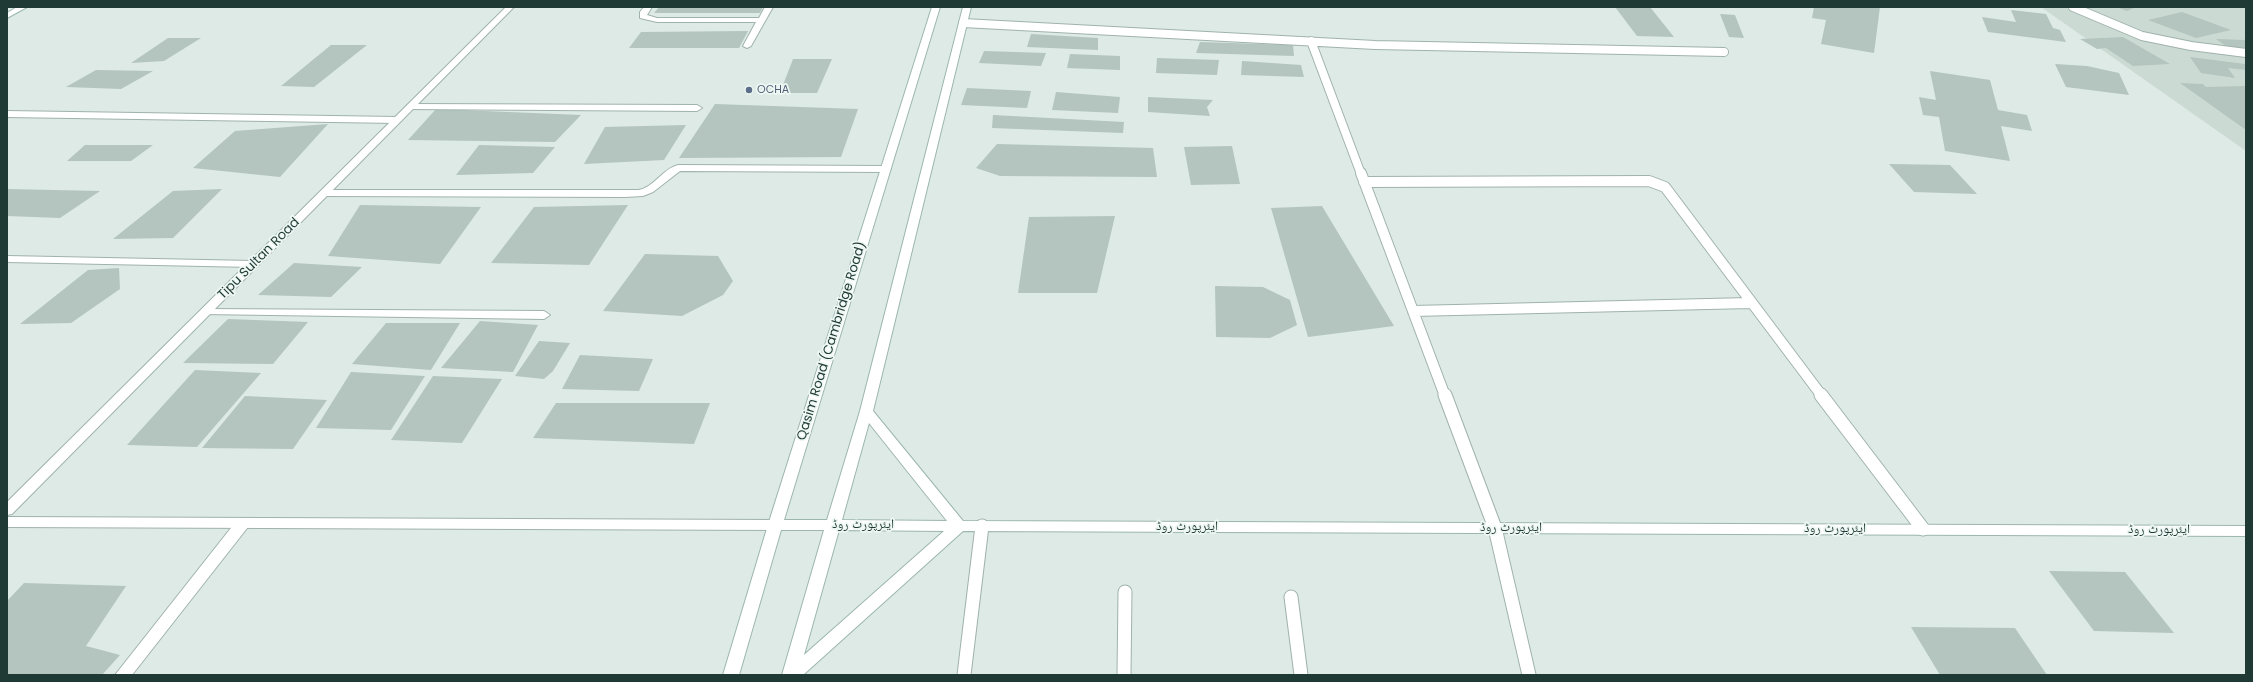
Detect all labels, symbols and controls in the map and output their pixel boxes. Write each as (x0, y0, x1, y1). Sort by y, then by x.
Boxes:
place label: OCHA (757, 83, 789, 97)
marker: OCHA (744, 85, 754, 95)
street label: Tipu Sultan Road (215, 215, 303, 303)
street label: Qasim Road (Cambridge Road) (794, 240, 870, 442)
street label: ایئرپورٹ روڈ (832, 517, 894, 533)
street label: ایئرپورٹ روڈ (1156, 519, 1218, 535)
street label: ایئرپورٹ روڈ (1480, 520, 1542, 536)
street label: ایئرپورٹ روڈ (1804, 521, 1866, 537)
street label: ایئرپورٹ روڈ (2128, 522, 2190, 538)

